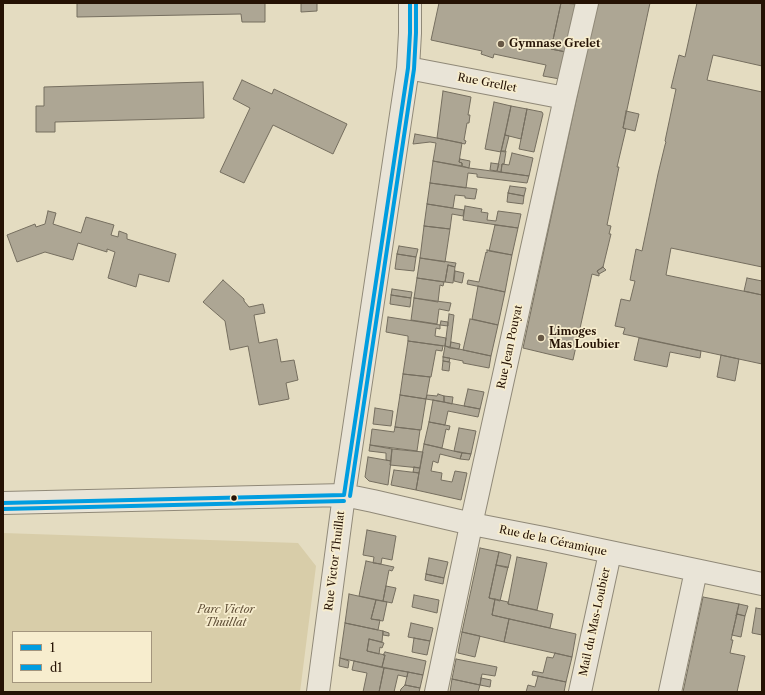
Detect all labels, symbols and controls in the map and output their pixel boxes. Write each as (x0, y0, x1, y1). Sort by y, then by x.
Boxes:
place label: Gymnase Grelet (509, 37, 600, 51)
marker: Gymnase Grelet (496, 39, 506, 49)
street label: Rue Grellet (456, 71, 518, 95)
street label: Rue Jean Pouyat (495, 304, 525, 390)
place label: Limoges Mas Loubier (549, 325, 620, 351)
marker: Limoges Mas Loubier (536, 333, 546, 343)
unlabelled marker (229, 493, 239, 503)
street label: Rue Victor Thuillat (322, 510, 348, 612)
street label: Rue de la Céramique (498, 523, 608, 559)
street label: Mail du Mas-Loubier (577, 566, 613, 678)
park label: Parc Victor Thuillat (197, 603, 255, 629)
legend (12, 631, 152, 683)
text: 1 (50, 640, 55, 655)
text: d1 (50, 660, 62, 675)

